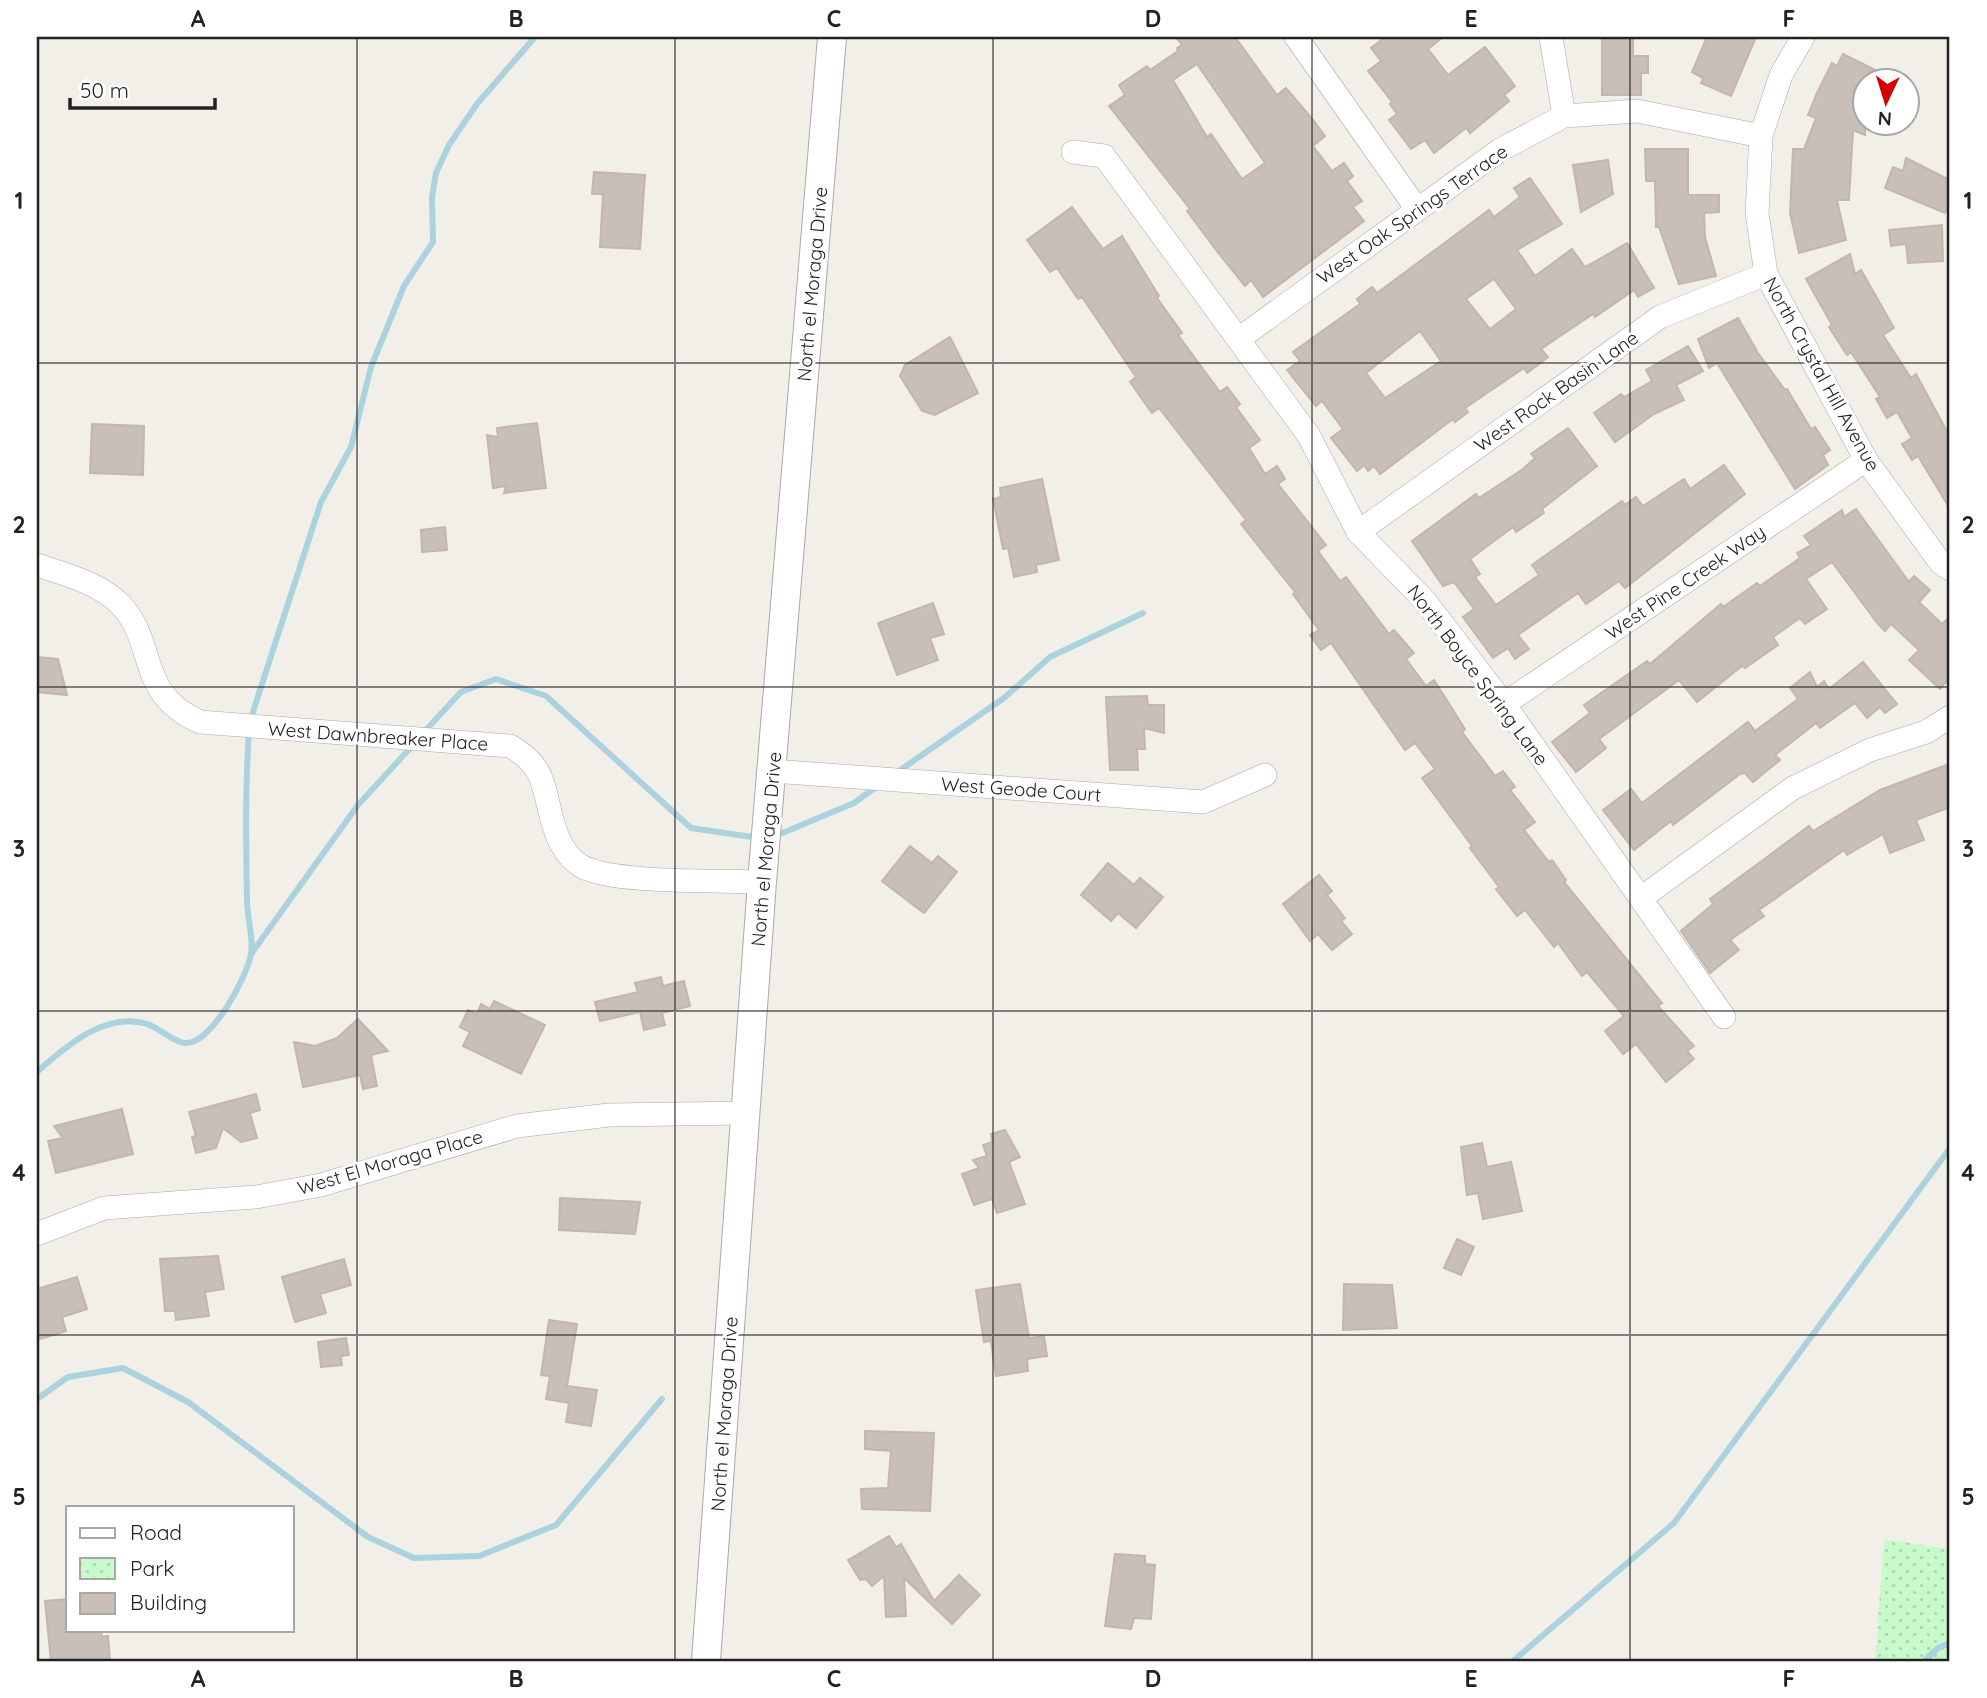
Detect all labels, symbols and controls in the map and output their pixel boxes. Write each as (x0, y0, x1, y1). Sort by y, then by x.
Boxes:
text: A (191, 4, 206, 33)
text: B (508, 4, 524, 33)
text: C (827, 4, 841, 33)
text: D (1145, 4, 1161, 33)
text: E (1464, 4, 1478, 33)
text: F (1783, 4, 1795, 33)
scale bar (70, 66, 215, 110)
north arrow (1850, 66, 1920, 136)
text: 50 m (80, 77, 129, 103)
text: N (1877, 107, 1893, 131)
street label: West Oak Springs Terrace (1312, 139, 1512, 289)
text: 1 (15, 186, 23, 215)
street label: North el Moraga Drive (792, 186, 832, 382)
text: 1 (1964, 186, 1972, 215)
street label: North Crystal Hill Avenue (1759, 273, 1885, 475)
street label: West Rock Basin Lane (1469, 325, 1643, 457)
text: 2 (12, 510, 26, 539)
text: 2 (1961, 510, 1975, 539)
street label: West Pine Creek Way (1600, 519, 1770, 645)
street label: North Boyce Spring Lane (1402, 580, 1554, 770)
street label: West Dawnbreaker Place (267, 716, 489, 756)
street label: North el Moraga Drive (746, 751, 786, 947)
street label: West Geode Court (940, 771, 1102, 807)
text: 3 (13, 834, 25, 863)
text: 3 (1962, 834, 1974, 863)
street label: West El Moraga Place (295, 1124, 485, 1200)
text: 4 (12, 1158, 26, 1187)
text: 4 (1961, 1158, 1975, 1187)
street label: North el Moraga Drive (705, 1316, 743, 1512)
text: 5 (12, 1482, 26, 1511)
text: 5 (1961, 1482, 1975, 1511)
legend (66, 1506, 294, 1632)
text: Road (130, 1519, 182, 1545)
text: Park (130, 1555, 174, 1581)
text: Building (130, 1589, 207, 1615)
text: A (191, 1664, 206, 1693)
text: B (508, 1664, 524, 1693)
text: C (827, 1664, 841, 1693)
text: D (1145, 1664, 1161, 1693)
text: E (1464, 1664, 1478, 1693)
text: F (1783, 1664, 1795, 1693)

